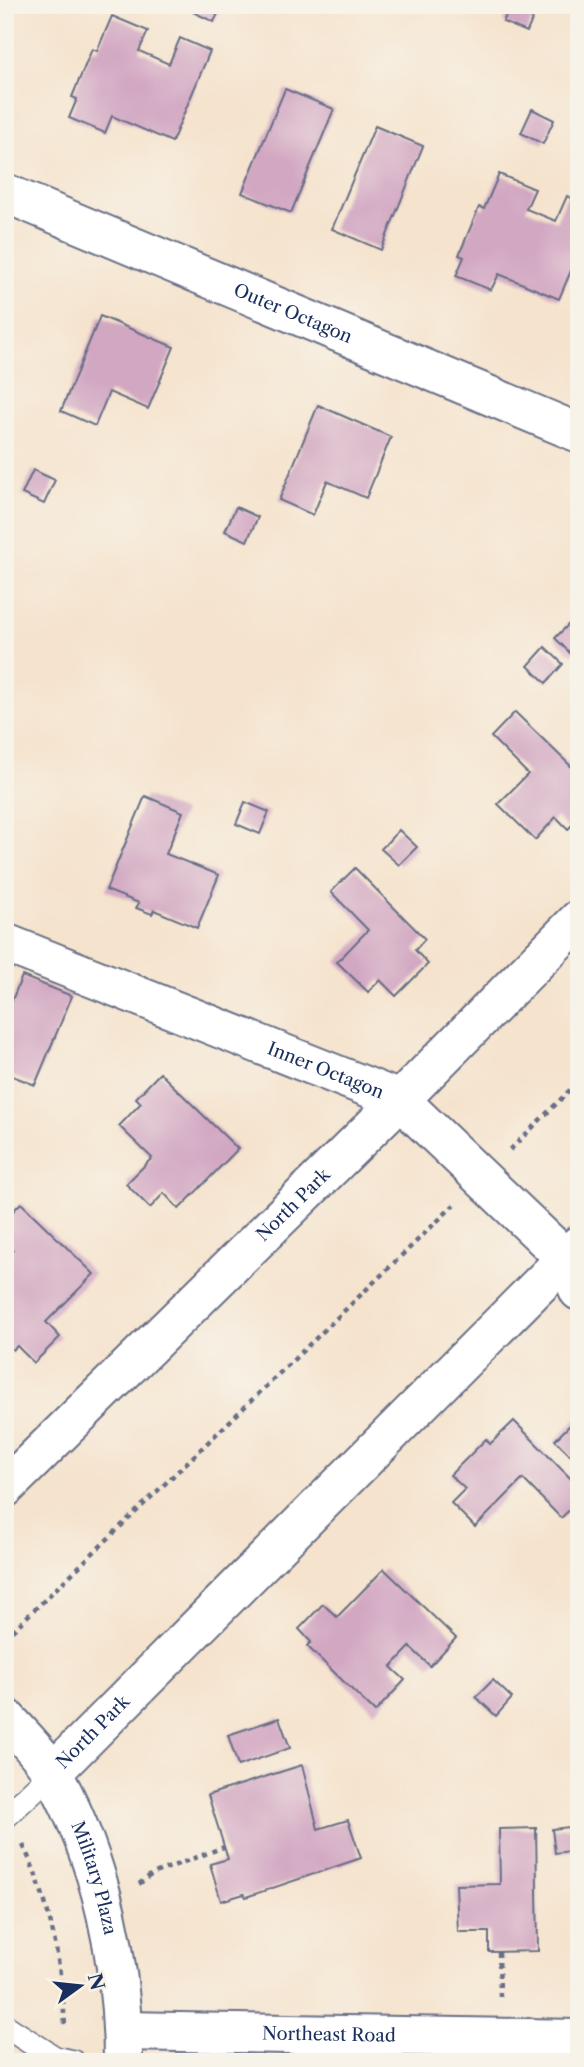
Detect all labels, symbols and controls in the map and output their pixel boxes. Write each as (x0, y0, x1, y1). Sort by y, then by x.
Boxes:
street label: Outer Octagon (230, 279, 356, 348)
street label: Inner Octagon (264, 1037, 387, 1103)
street label: North Park (252, 1163, 336, 1246)
street label: North Park (52, 1690, 135, 1773)
street label: Military Plaza (66, 1818, 121, 1937)
north arrow (46, 1952, 116, 2022)
text: N (83, 1971, 109, 1993)
street label: Northeast Road (262, 2022, 396, 2047)

